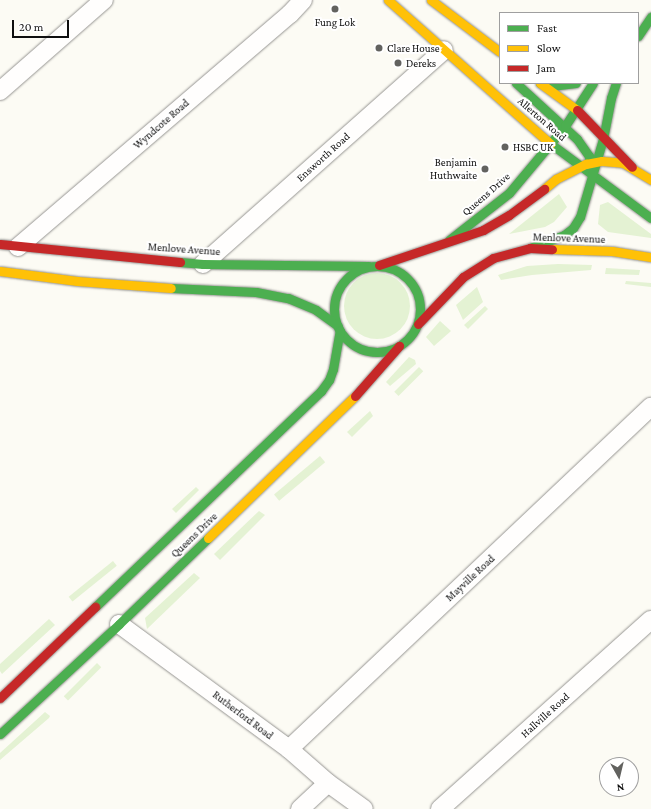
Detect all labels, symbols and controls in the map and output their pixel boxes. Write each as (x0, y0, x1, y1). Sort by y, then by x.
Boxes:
marker: Fung Lok (330, 4, 340, 14)
scale bar (14, 12, 71, 38)
legend (499, 12, 639, 84)
place label: Fung Lok (315, 15, 355, 29)
text: 20 m (19, 20, 43, 34)
text: Fast (537, 21, 557, 35)
place label: Clare House (387, 41, 440, 55)
text: Slow (537, 41, 561, 55)
marker: Clare House (374, 43, 384, 53)
place label: Dereks (406, 56, 436, 70)
marker: Dereks (393, 58, 403, 68)
text: Jam (537, 61, 556, 75)
street label: Allerton Road (515, 94, 569, 144)
street label: Wyndcote Road (130, 96, 192, 152)
street label: Ensworth Road (294, 130, 352, 184)
place label: HSBC UK (513, 140, 553, 154)
marker: HSBC UK (500, 142, 510, 152)
place label: Benjamin Huthwaite (430, 156, 477, 182)
marker: Benjamin Huthwaite (480, 164, 490, 174)
street label: Queens Drive (459, 170, 513, 218)
street label: Menlove Avenue (533, 230, 605, 246)
street label: Menlove Avenue (147, 240, 221, 258)
street label: Queens Drive (168, 510, 220, 560)
street label: Mayville Road (443, 552, 497, 604)
street label: Rutherford Road (210, 688, 276, 742)
street label: Hallville Road (518, 690, 572, 740)
north arrow (599, 757, 639, 797)
text: N (616, 781, 625, 794)

